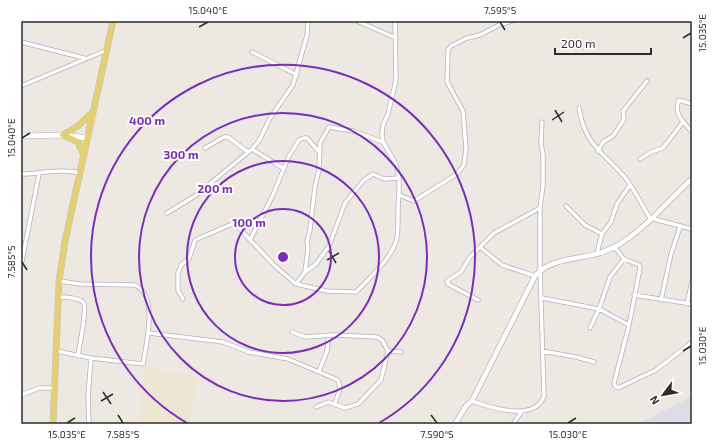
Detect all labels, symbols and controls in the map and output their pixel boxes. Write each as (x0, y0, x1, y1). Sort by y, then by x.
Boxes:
text: 15.040°E (188, 4, 228, 16)
text: 7.595°S (484, 4, 517, 16)
text: 15.035°E (696, 14, 708, 52)
scale bar (555, 30, 651, 56)
text: 200 m (561, 36, 595, 50)
text: 400 m (129, 113, 165, 127)
text: 15.040°E (5, 118, 17, 158)
text: 300 m (163, 147, 199, 161)
text: 200 m (197, 181, 233, 195)
text: 100 m (232, 215, 266, 229)
text: 7.585°S (5, 245, 17, 278)
centre of rings (276, 250, 290, 264)
text: 15.030°E (696, 326, 708, 365)
north arrow (643, 375, 683, 415)
text: N (646, 394, 662, 407)
text: 15.035°E (48, 428, 86, 440)
text: 7.585°S (107, 428, 140, 440)
text: 7.590°S (420, 428, 454, 440)
text: 15.030°E (549, 428, 588, 440)

